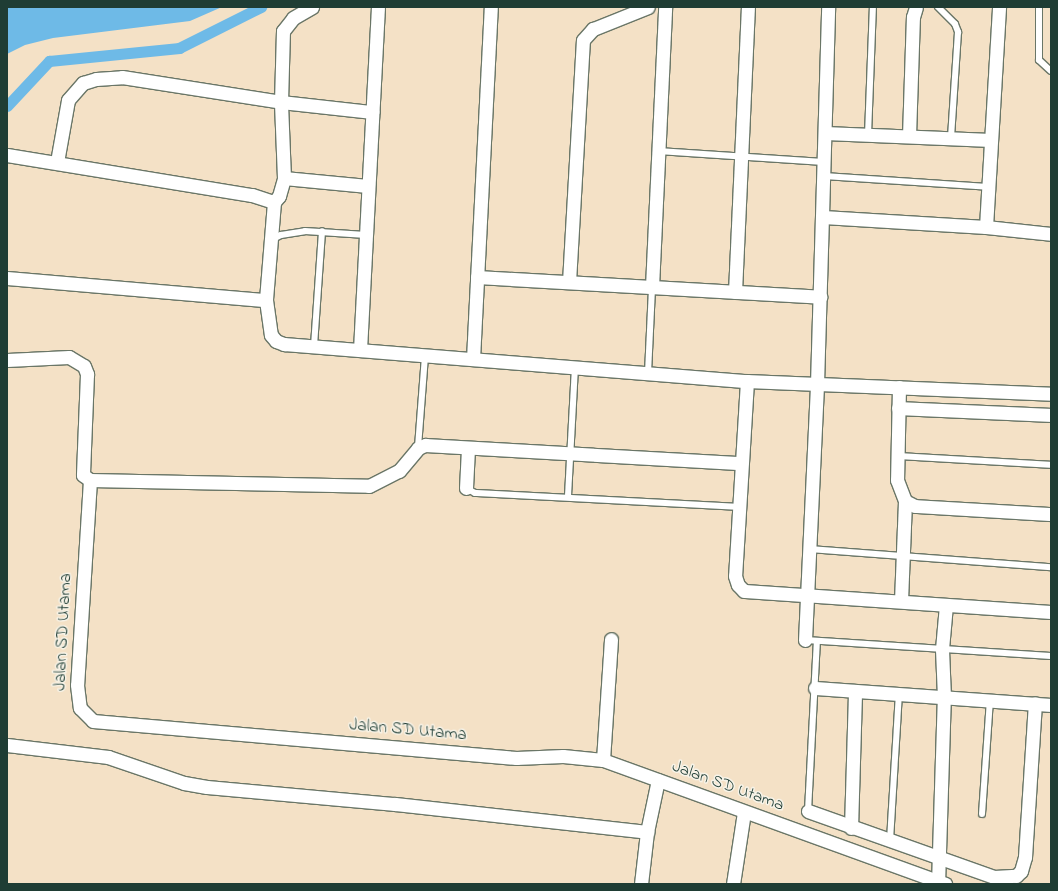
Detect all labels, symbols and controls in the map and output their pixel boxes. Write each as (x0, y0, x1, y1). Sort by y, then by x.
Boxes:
street label: Jalan SD Utama (50, 573, 76, 691)
street label: Jalan SD Utama (348, 715, 468, 745)
street label: Jalan SD Utama (669, 756, 787, 816)

